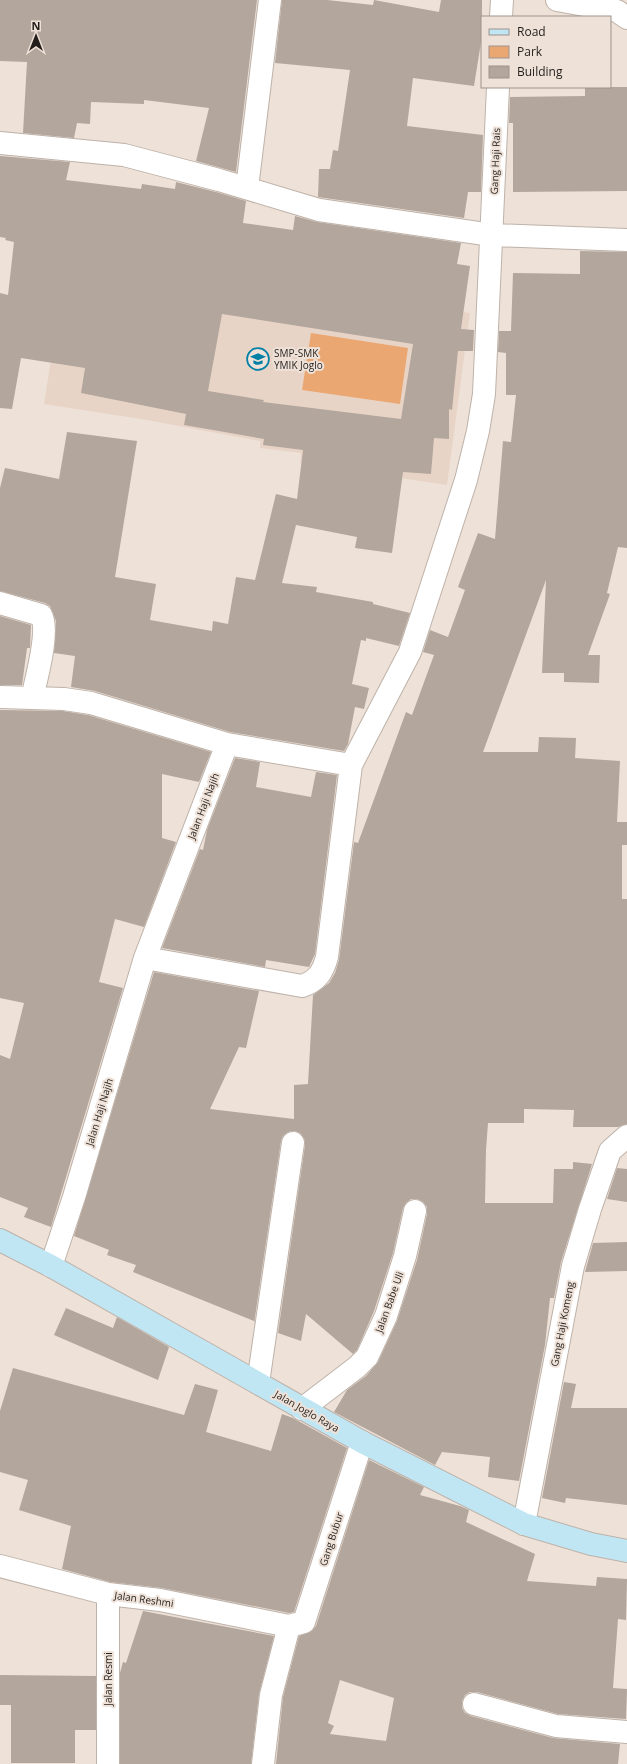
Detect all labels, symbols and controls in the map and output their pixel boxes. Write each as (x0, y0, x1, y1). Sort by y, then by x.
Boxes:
north arrow (16, 16, 56, 56)
legend (481, 16, 611, 88)
text: N (32, 18, 40, 33)
text: Road (517, 23, 546, 40)
text: Park (517, 43, 543, 60)
text: Building (517, 63, 563, 80)
street label: Gang Haji Rais (487, 127, 503, 195)
school or university icon: SMP-SMK YMIK Joglo (245, 346, 271, 372)
place label: SMP-SMK YMIK Joglo (274, 346, 323, 372)
street label: Jalan Haji Najih (184, 771, 222, 842)
street label: Jalan Haji Najih (82, 1077, 116, 1148)
street label: Jalan Babe Uli (371, 1270, 406, 1335)
street label: Gang Haji Komeng (547, 1280, 577, 1368)
street label: Jalan Joglo Raya (271, 1386, 342, 1435)
street label: Gang Bubur (316, 1510, 346, 1568)
street label: Jalan Reshmi (113, 1588, 174, 1610)
street label: Jalan Resmi (101, 1652, 115, 1707)

